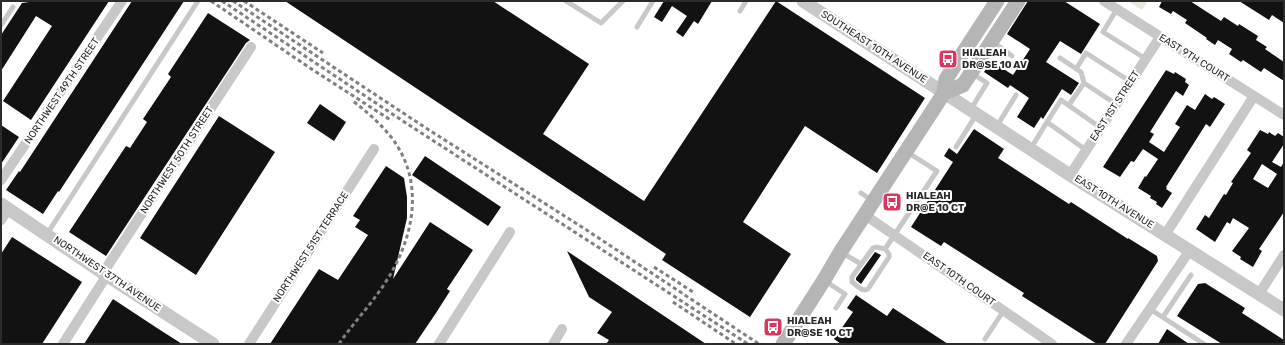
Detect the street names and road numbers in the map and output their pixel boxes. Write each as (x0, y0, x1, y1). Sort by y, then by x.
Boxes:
street label: SOUTHEAST 10TH AVENUE (819, 8, 929, 86)
street label: EAST 9TH COURT (1157, 32, 1232, 85)
street label: NORTHWEST 49TH STREET (22, 36, 102, 146)
street label: EAST 1ST STREET (1088, 68, 1142, 143)
street label: NORTHWEST 50TH STREET (138, 104, 216, 216)
street label: EAST 10TH AVENUE (1072, 173, 1156, 231)
street label: NORTHWEST 51ST TERRACE (271, 189, 351, 305)
street label: NORTHWEST 37TH AVENUE (51, 234, 163, 314)
street label: EAST 10TH COURT (921, 250, 998, 309)

